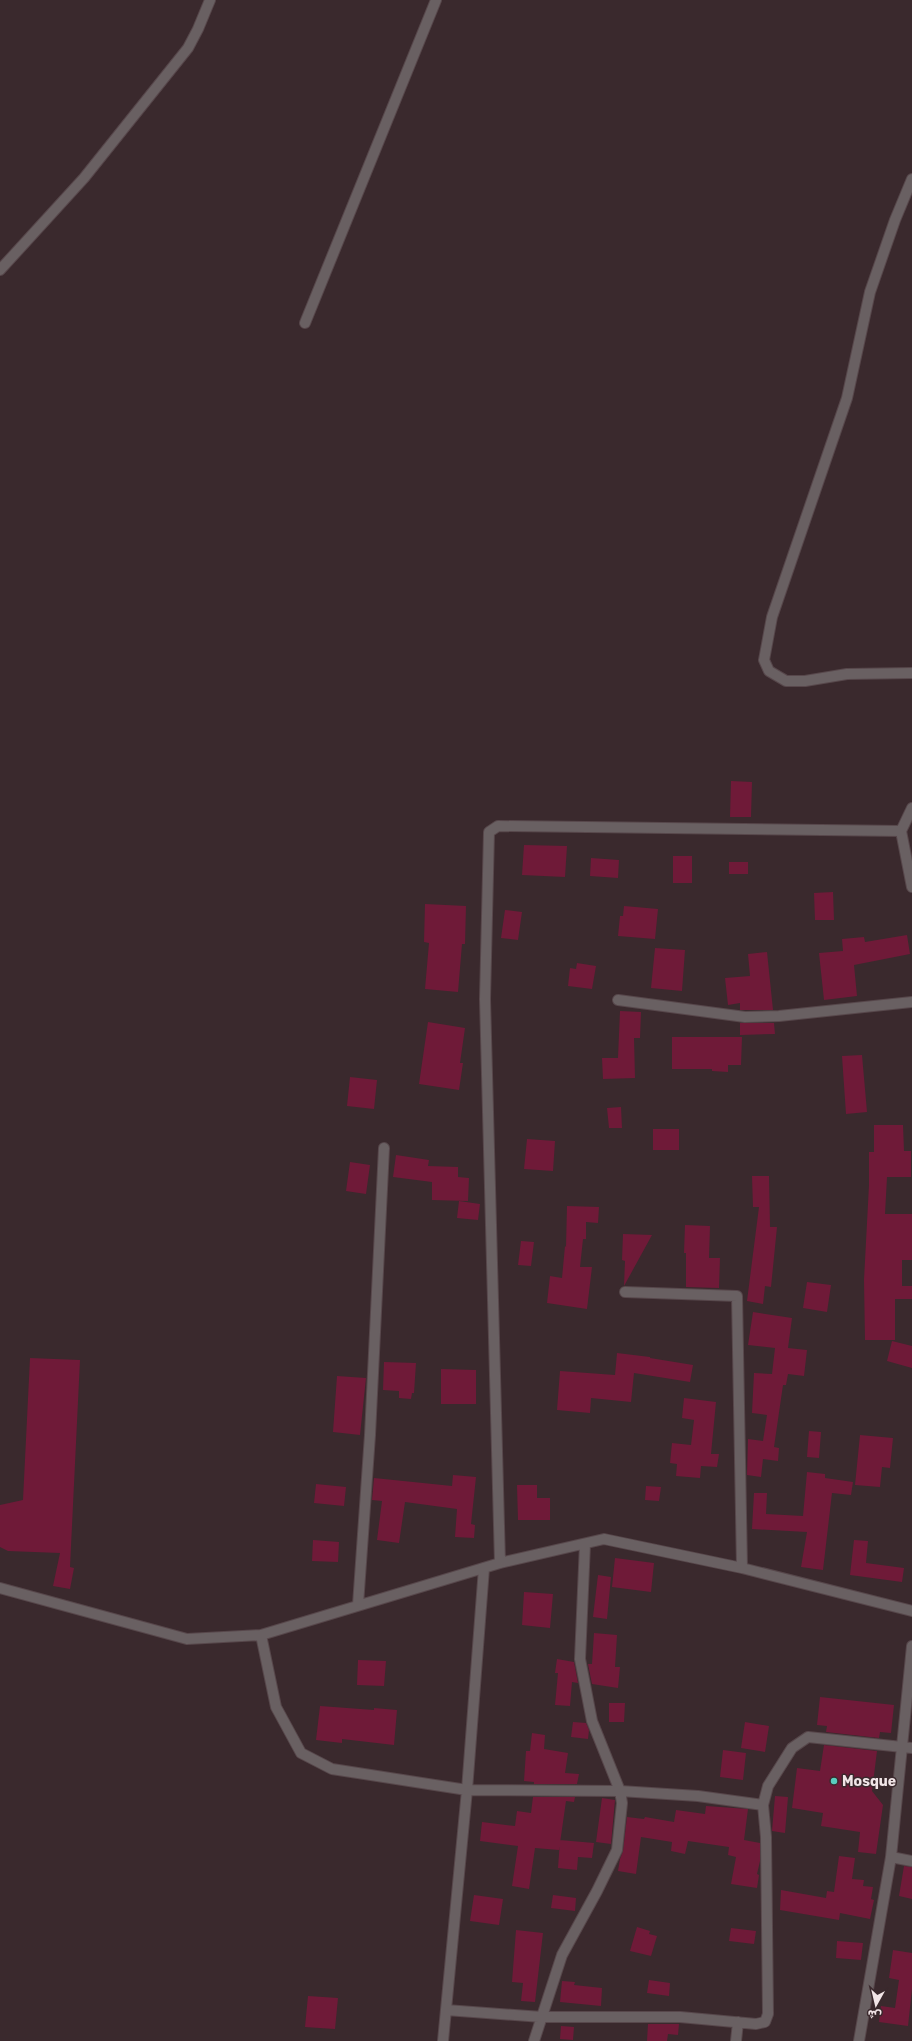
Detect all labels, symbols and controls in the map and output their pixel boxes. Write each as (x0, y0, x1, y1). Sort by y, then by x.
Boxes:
place label: Mosque (842, 1773, 896, 1790)
marker: Mosque (829, 1776, 839, 1786)
north arrow (856, 1985, 896, 2025)
text: ش (867, 2007, 882, 2022)

